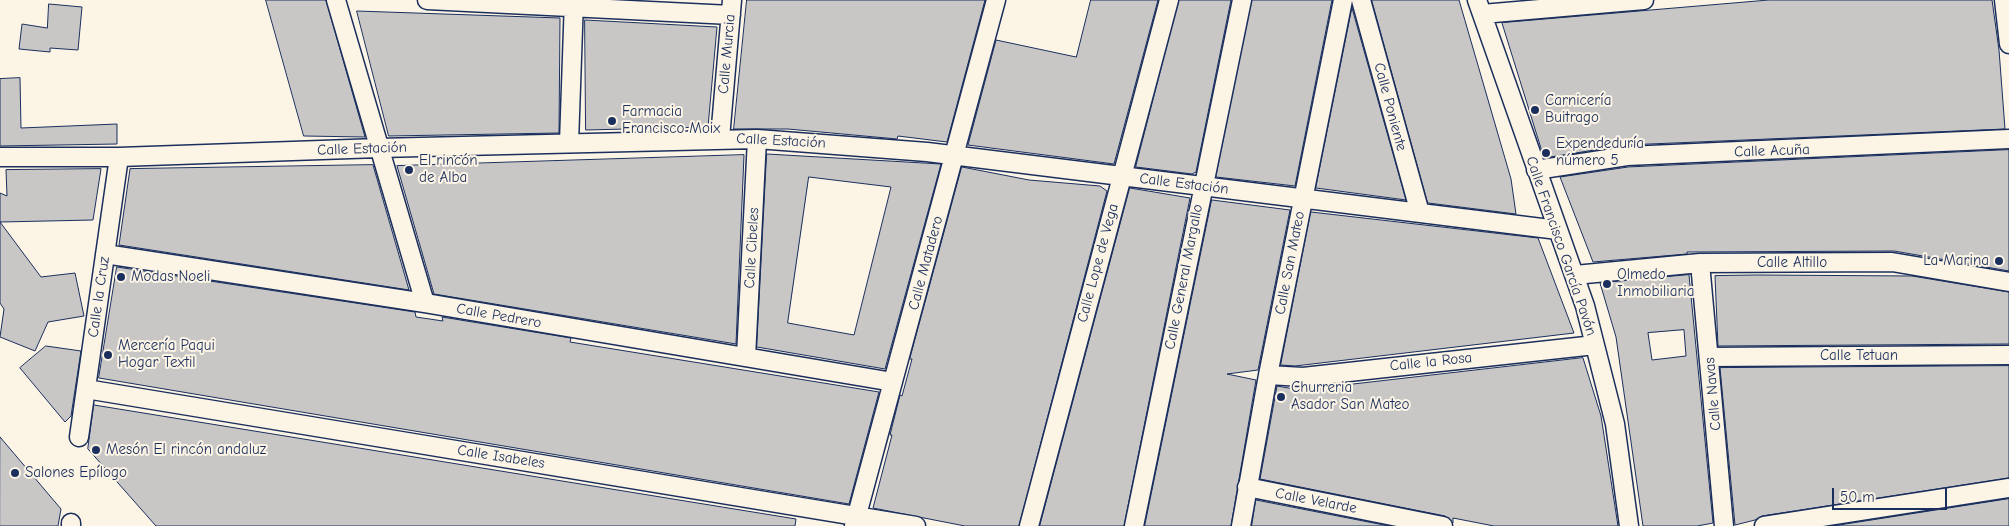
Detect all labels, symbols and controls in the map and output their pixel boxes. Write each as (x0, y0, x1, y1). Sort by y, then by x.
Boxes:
street label: Calle Murcia (715, 13, 739, 95)
street label: Calle Poniente (1370, 61, 1410, 153)
place label: Carnicería Buitrago (1545, 92, 1611, 127)
place label: Farmacia Francisco Moix (622, 103, 720, 138)
marker: Carnicería Buitrago (1529, 104, 1541, 116)
marker: Farmacia Francisco Moix (606, 115, 618, 127)
street label: Calle Estación (736, 130, 826, 152)
place label: Expendeduría número 5 (1556, 135, 1644, 170)
street label: Calle Estación (317, 138, 407, 160)
street label: Calle Acuña (1734, 141, 1810, 161)
marker: Expendeduría número 5 (1540, 147, 1552, 159)
place label: El rincón de Alba (419, 152, 477, 187)
street label: Calle Francisco García Pavón (1522, 154, 1600, 338)
marker: El rincón de Alba (403, 164, 415, 176)
street label: Calle Estación (1138, 170, 1230, 198)
street label: Calle Lope de Vega (1073, 201, 1123, 325)
street label: Calle General Margallo (1161, 203, 1207, 351)
street label: Calle Cibeles (741, 207, 763, 289)
street label: Calle San Mateo (1271, 210, 1309, 316)
street label: Calle Matadero (905, 214, 947, 312)
place label: La Marina (1923, 252, 1989, 270)
street label: Calle Altillo (1757, 254, 1827, 272)
street label: Calle la Cruz (84, 255, 114, 339)
marker: La Marina (1993, 255, 2005, 267)
place label: Olmedo Inmobiliaria (1617, 266, 1694, 301)
place label: Modas Noeli (131, 268, 210, 286)
marker: Modas Noeli (115, 271, 127, 283)
marker: Olmedo Inmobiliaria (1601, 278, 1613, 290)
street label: Calle Pedrero (455, 300, 543, 332)
place label: Mercería Paqui Hogar Textil (118, 337, 215, 372)
street label: Calle Tetuan (1820, 347, 1898, 365)
marker: Mercería Paqui Hogar Textil (102, 349, 114, 361)
street label: Calle la Rosa (1389, 349, 1473, 375)
street label: Calle Navas (1701, 357, 1725, 431)
place label: Churreria Asador San Mateo (1291, 379, 1409, 414)
marker: Churreria Asador San Mateo (1275, 391, 1287, 403)
place label: Mesón El rincón andaluz (106, 441, 266, 459)
street label: Calle Isabeles (456, 441, 546, 473)
marker: Mesón El rincón andaluz (90, 444, 102, 456)
place label: Salones Epílogo (25, 464, 127, 482)
marker: Salones Epílogo (9, 467, 21, 479)
scale bar (1834, 478, 1949, 510)
street label: Calle Velarde (1274, 484, 1358, 518)
text: 50 m (1840, 488, 1875, 506)

